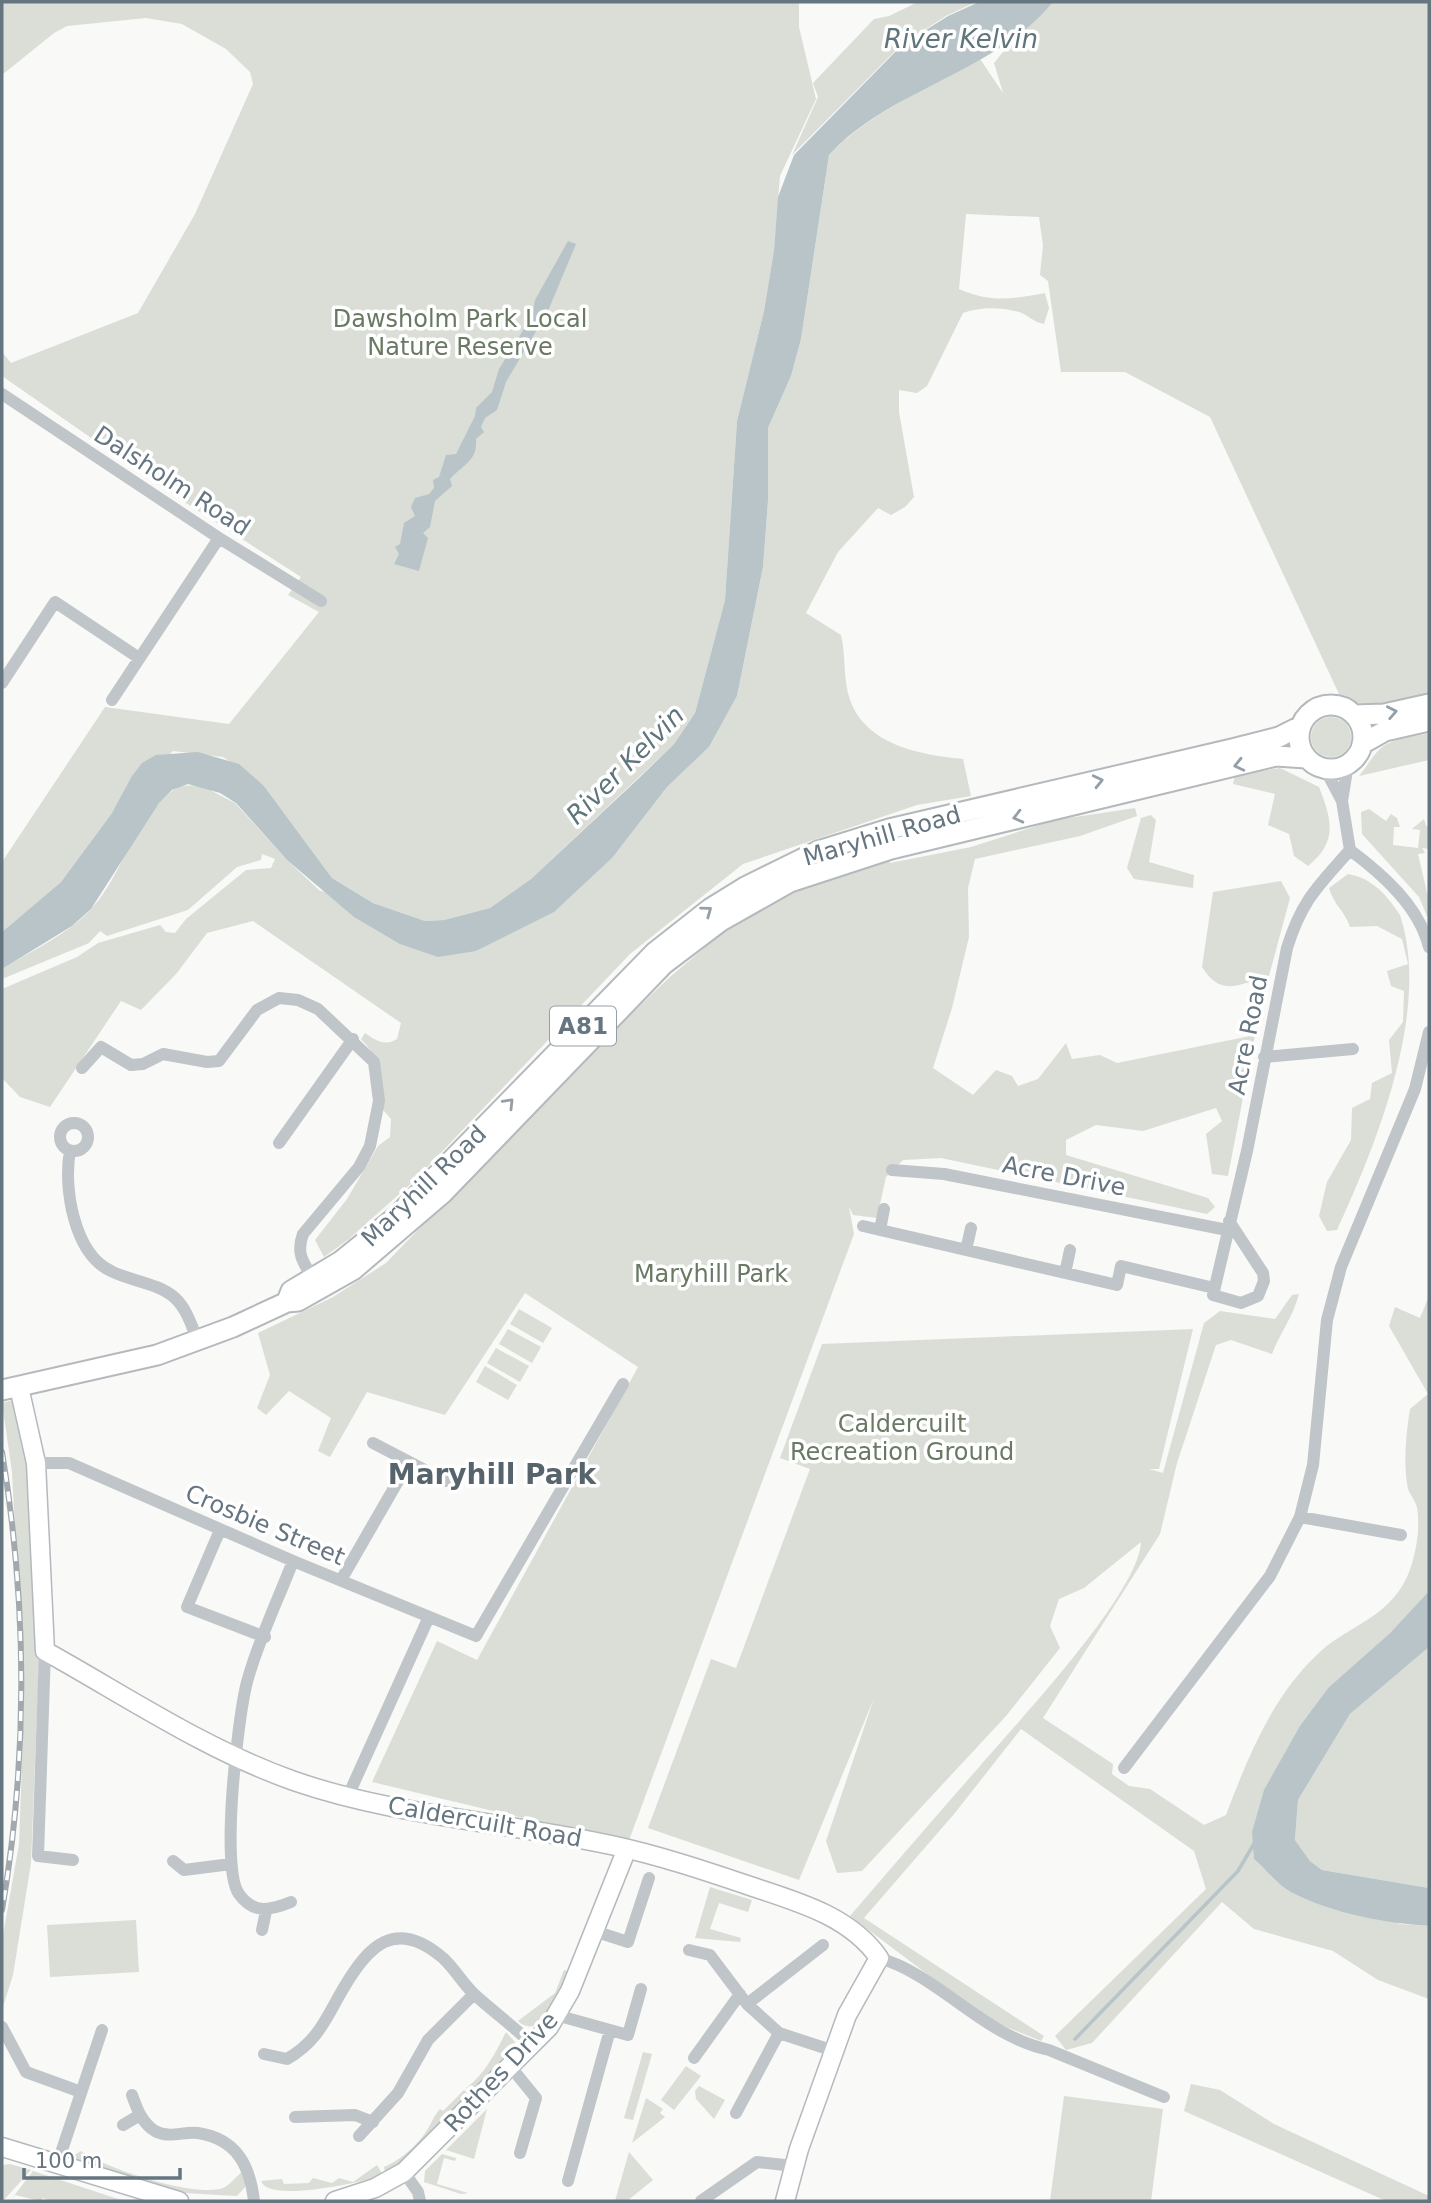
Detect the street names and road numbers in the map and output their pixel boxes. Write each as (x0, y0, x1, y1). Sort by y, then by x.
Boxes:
street label: Dalsholm Road (89, 420, 255, 542)
street label: Maryhill Road (800, 800, 964, 872)
street label: Acre Road (1223, 973, 1273, 1097)
road number: A81 (550, 1007, 616, 1046)
street label: Maryhill Road (356, 1119, 492, 1253)
street label: Acre Drive (1000, 1150, 1128, 1202)
street label: Crosbie Street (181, 1479, 349, 1571)
street label: Caldercuilt Road (386, 1791, 584, 1853)
street label: Rothes Drive (438, 2006, 564, 2138)

